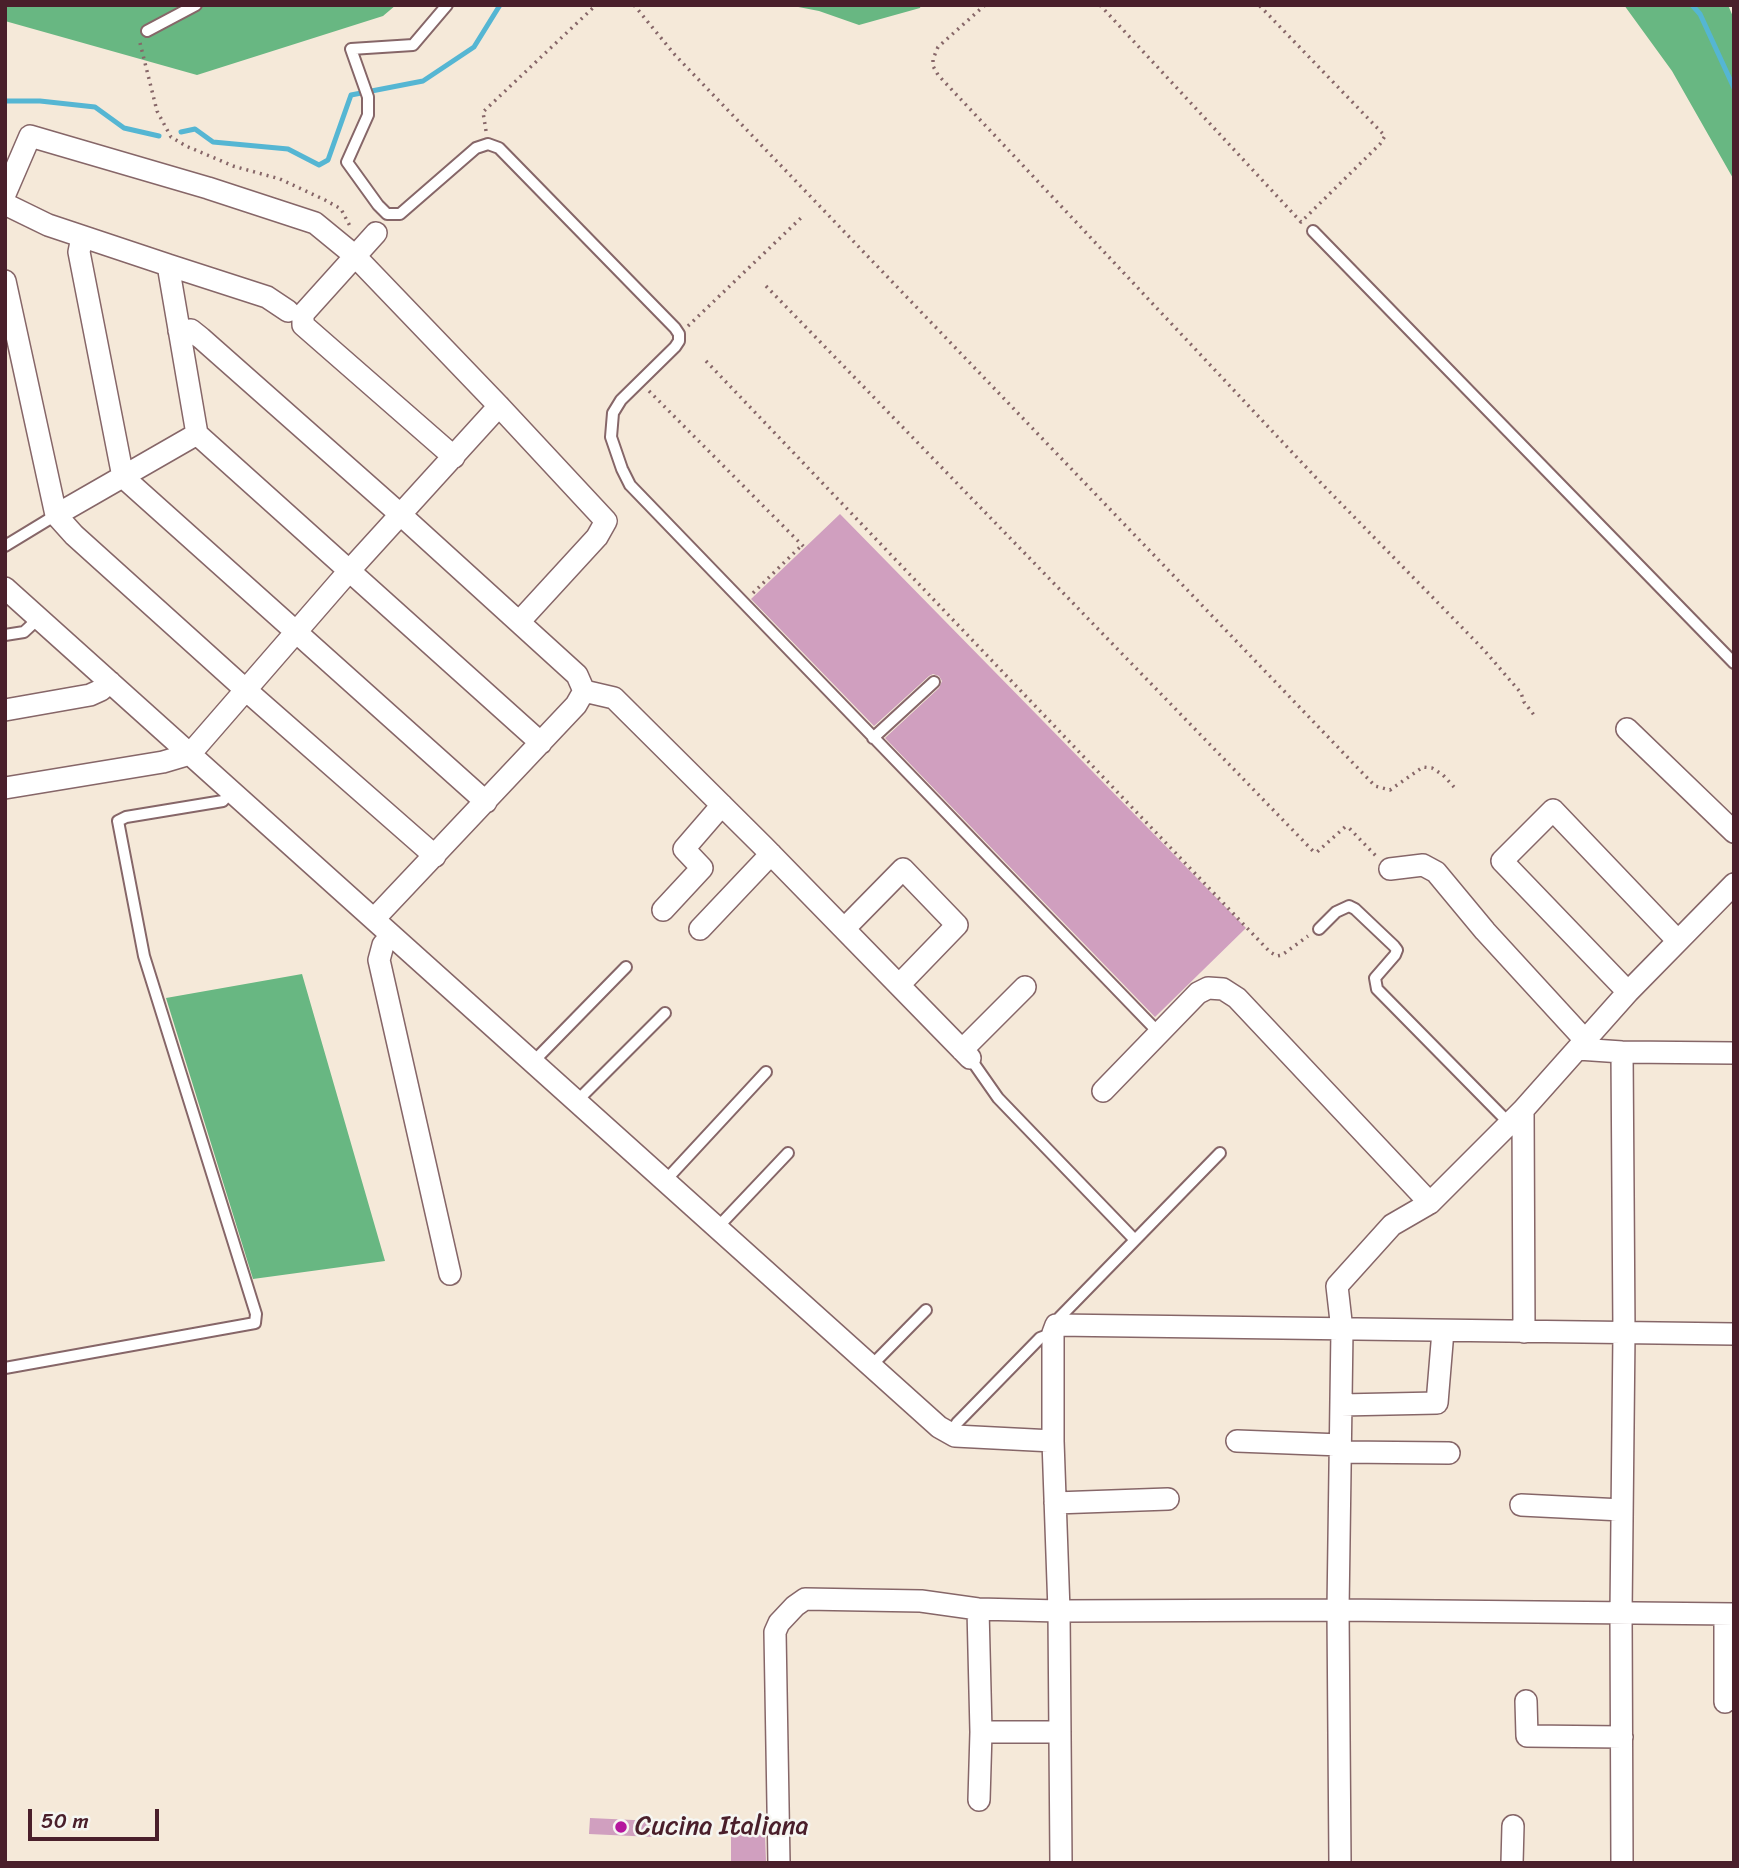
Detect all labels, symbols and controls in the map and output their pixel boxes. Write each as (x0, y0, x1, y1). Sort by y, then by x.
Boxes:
scale bar (32, 1794, 163, 1838)
text: 50 m (41, 1802, 89, 1840)
place label: Cucina Italiana (635, 1811, 809, 1843)
marker: Cucina Italiana (613, 1819, 629, 1835)

